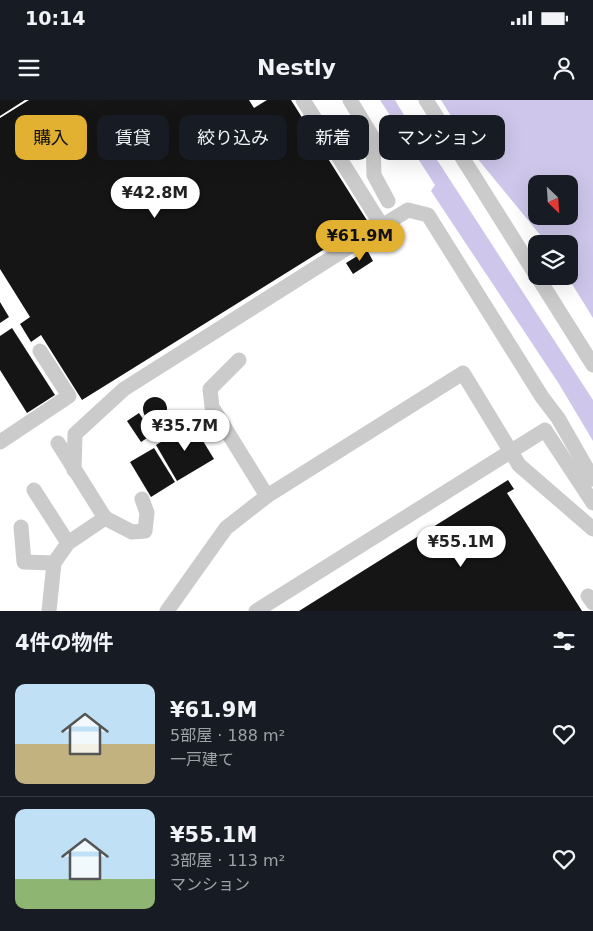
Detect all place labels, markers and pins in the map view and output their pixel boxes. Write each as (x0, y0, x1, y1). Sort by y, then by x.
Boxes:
pin: ¥42.8M (114, 176, 196, 219)
pin: ¥61.9M (319, 220, 401, 262)
pin: ¥35.7M (144, 410, 226, 452)
pin: ¥55.1M (420, 526, 502, 568)

